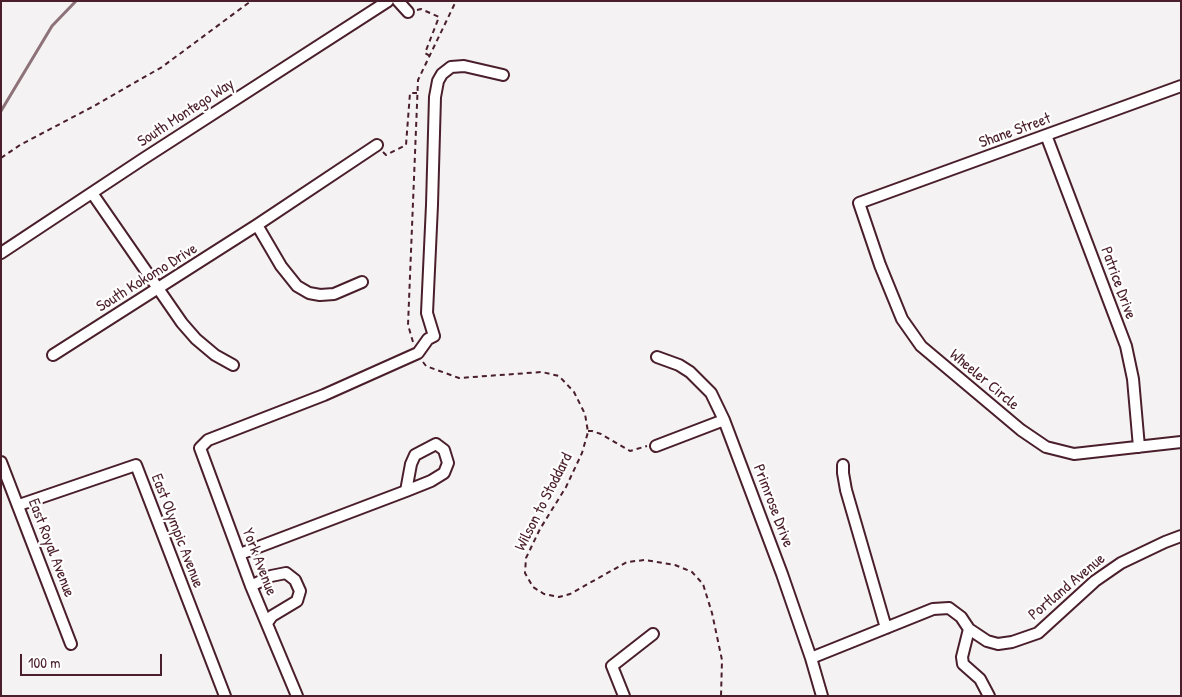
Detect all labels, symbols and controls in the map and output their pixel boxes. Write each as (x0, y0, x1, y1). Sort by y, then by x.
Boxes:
street label: South Montego Way (134, 75, 238, 151)
street label: Shane Street (977, 109, 1053, 153)
street label: South Kokomo Drive (93, 239, 201, 317)
street label: Patrice Drive (1096, 244, 1140, 322)
street label: Wheeler Circle (945, 345, 1023, 415)
street label: Wilson to Stoddard (511, 450, 577, 554)
street label: Primrose Drive (748, 462, 798, 550)
street label: East Olympic Avenue (146, 471, 208, 591)
street label: East Royal Avenue (23, 496, 79, 600)
street label: York Avenue (237, 526, 281, 598)
street label: Portland Avenue (1025, 549, 1109, 625)
scale bar (22, 644, 165, 676)
text: 100 m (28, 652, 61, 673)

